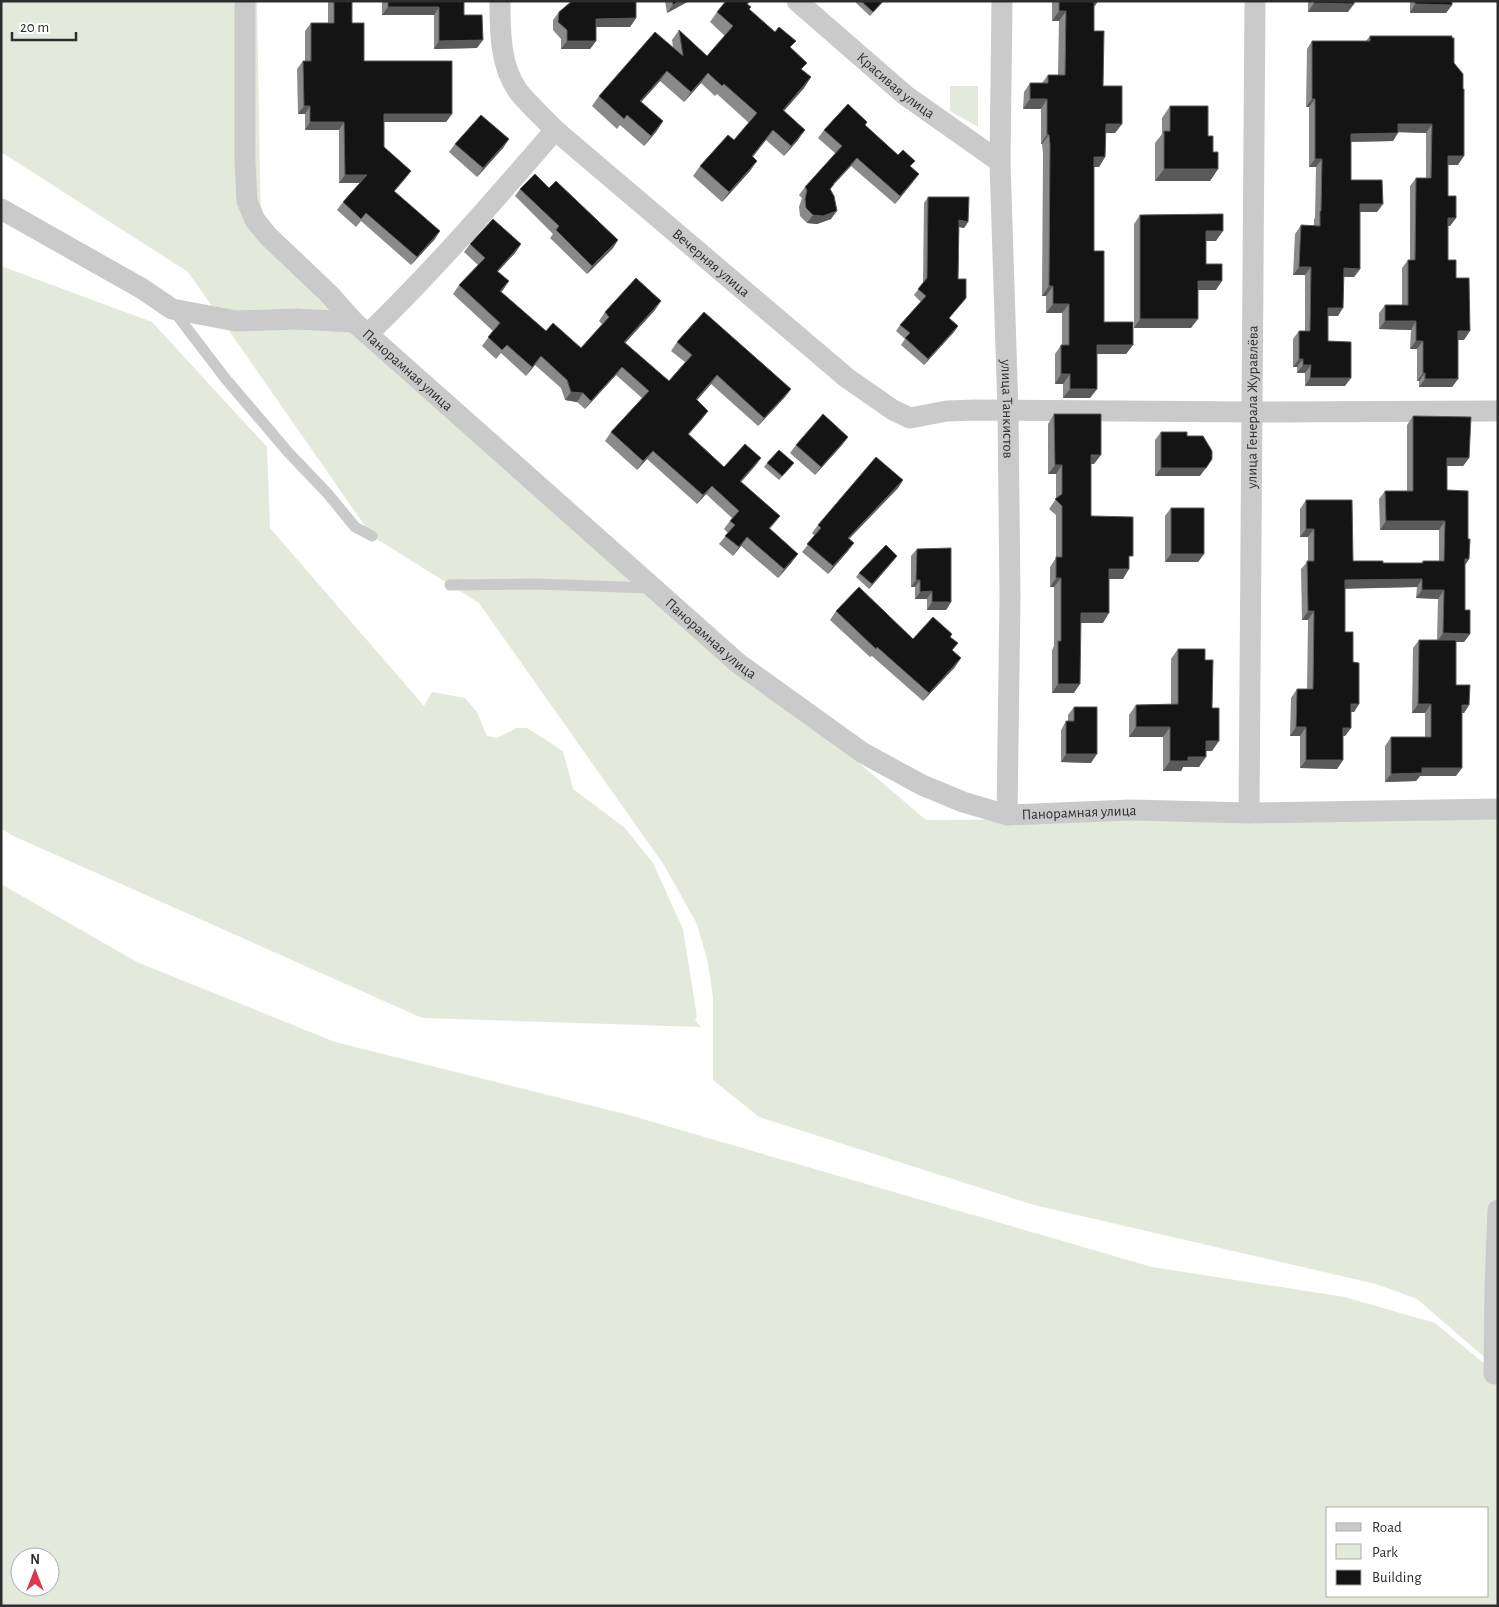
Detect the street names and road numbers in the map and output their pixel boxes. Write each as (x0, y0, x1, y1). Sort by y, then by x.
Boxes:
street label: Красивая улица (854, 50, 937, 122)
street label: Вечерняя улица (669, 226, 753, 300)
street label: улица Генерала Журавлёва (1244, 325, 1261, 490)
street label: Панорамная улица (360, 326, 456, 414)
street label: улица Танкистов (998, 358, 1016, 459)
street label: Панорамная улица (662, 595, 759, 682)
street label: Панорамная улица (1021, 803, 1137, 822)

